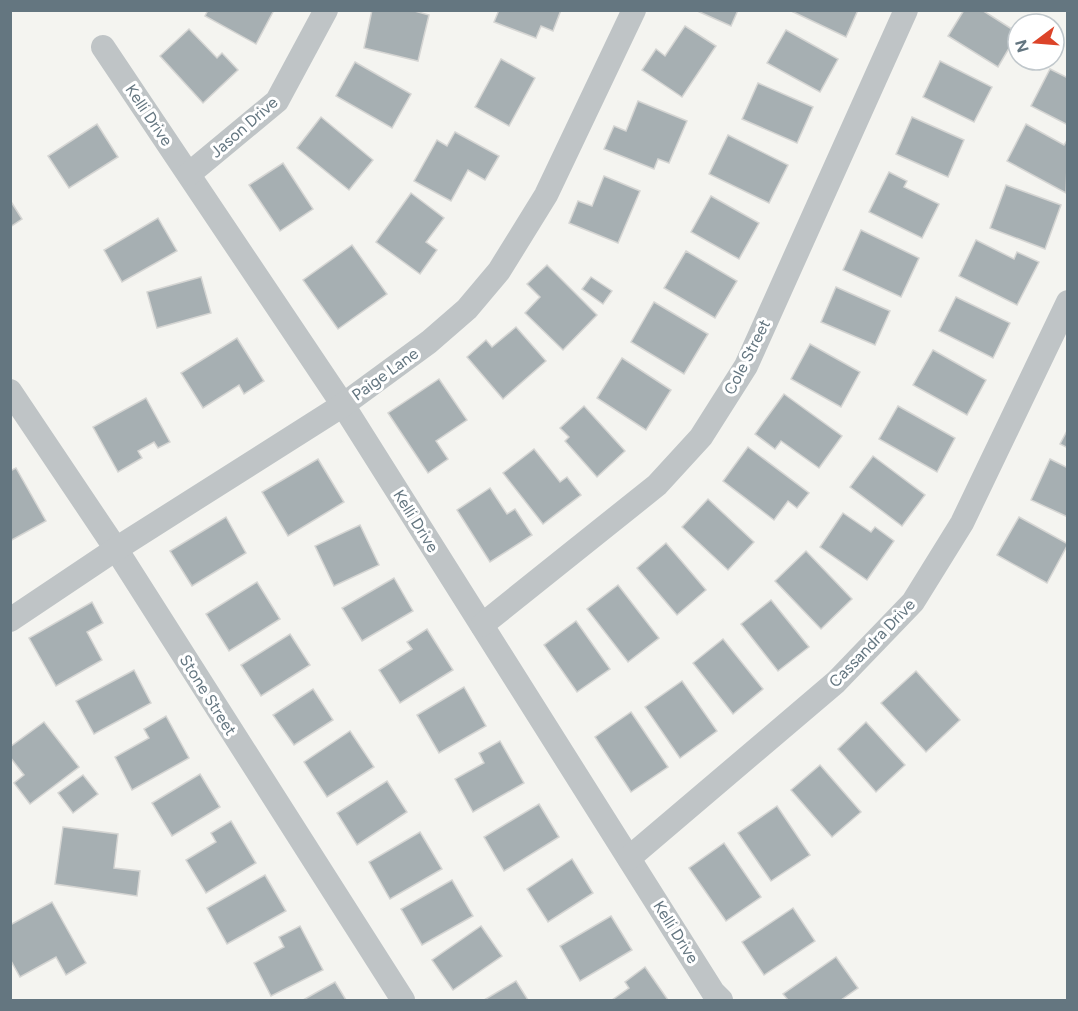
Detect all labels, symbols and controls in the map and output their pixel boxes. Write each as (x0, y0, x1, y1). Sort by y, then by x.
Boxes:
north arrow (1006, 12, 1066, 72)
text: N (1011, 37, 1033, 55)
street label: Kelli Drive (122, 81, 177, 150)
street label: Jason Drive (206, 92, 282, 161)
street label: Cole Street (720, 316, 774, 398)
street label: Paige Lane (348, 343, 422, 404)
street label: Kelli Drive (389, 486, 443, 556)
street label: Cassandra Drive (825, 595, 919, 691)
street label: Stone Street (176, 651, 240, 739)
street label: Kelli Drive (649, 897, 703, 967)

